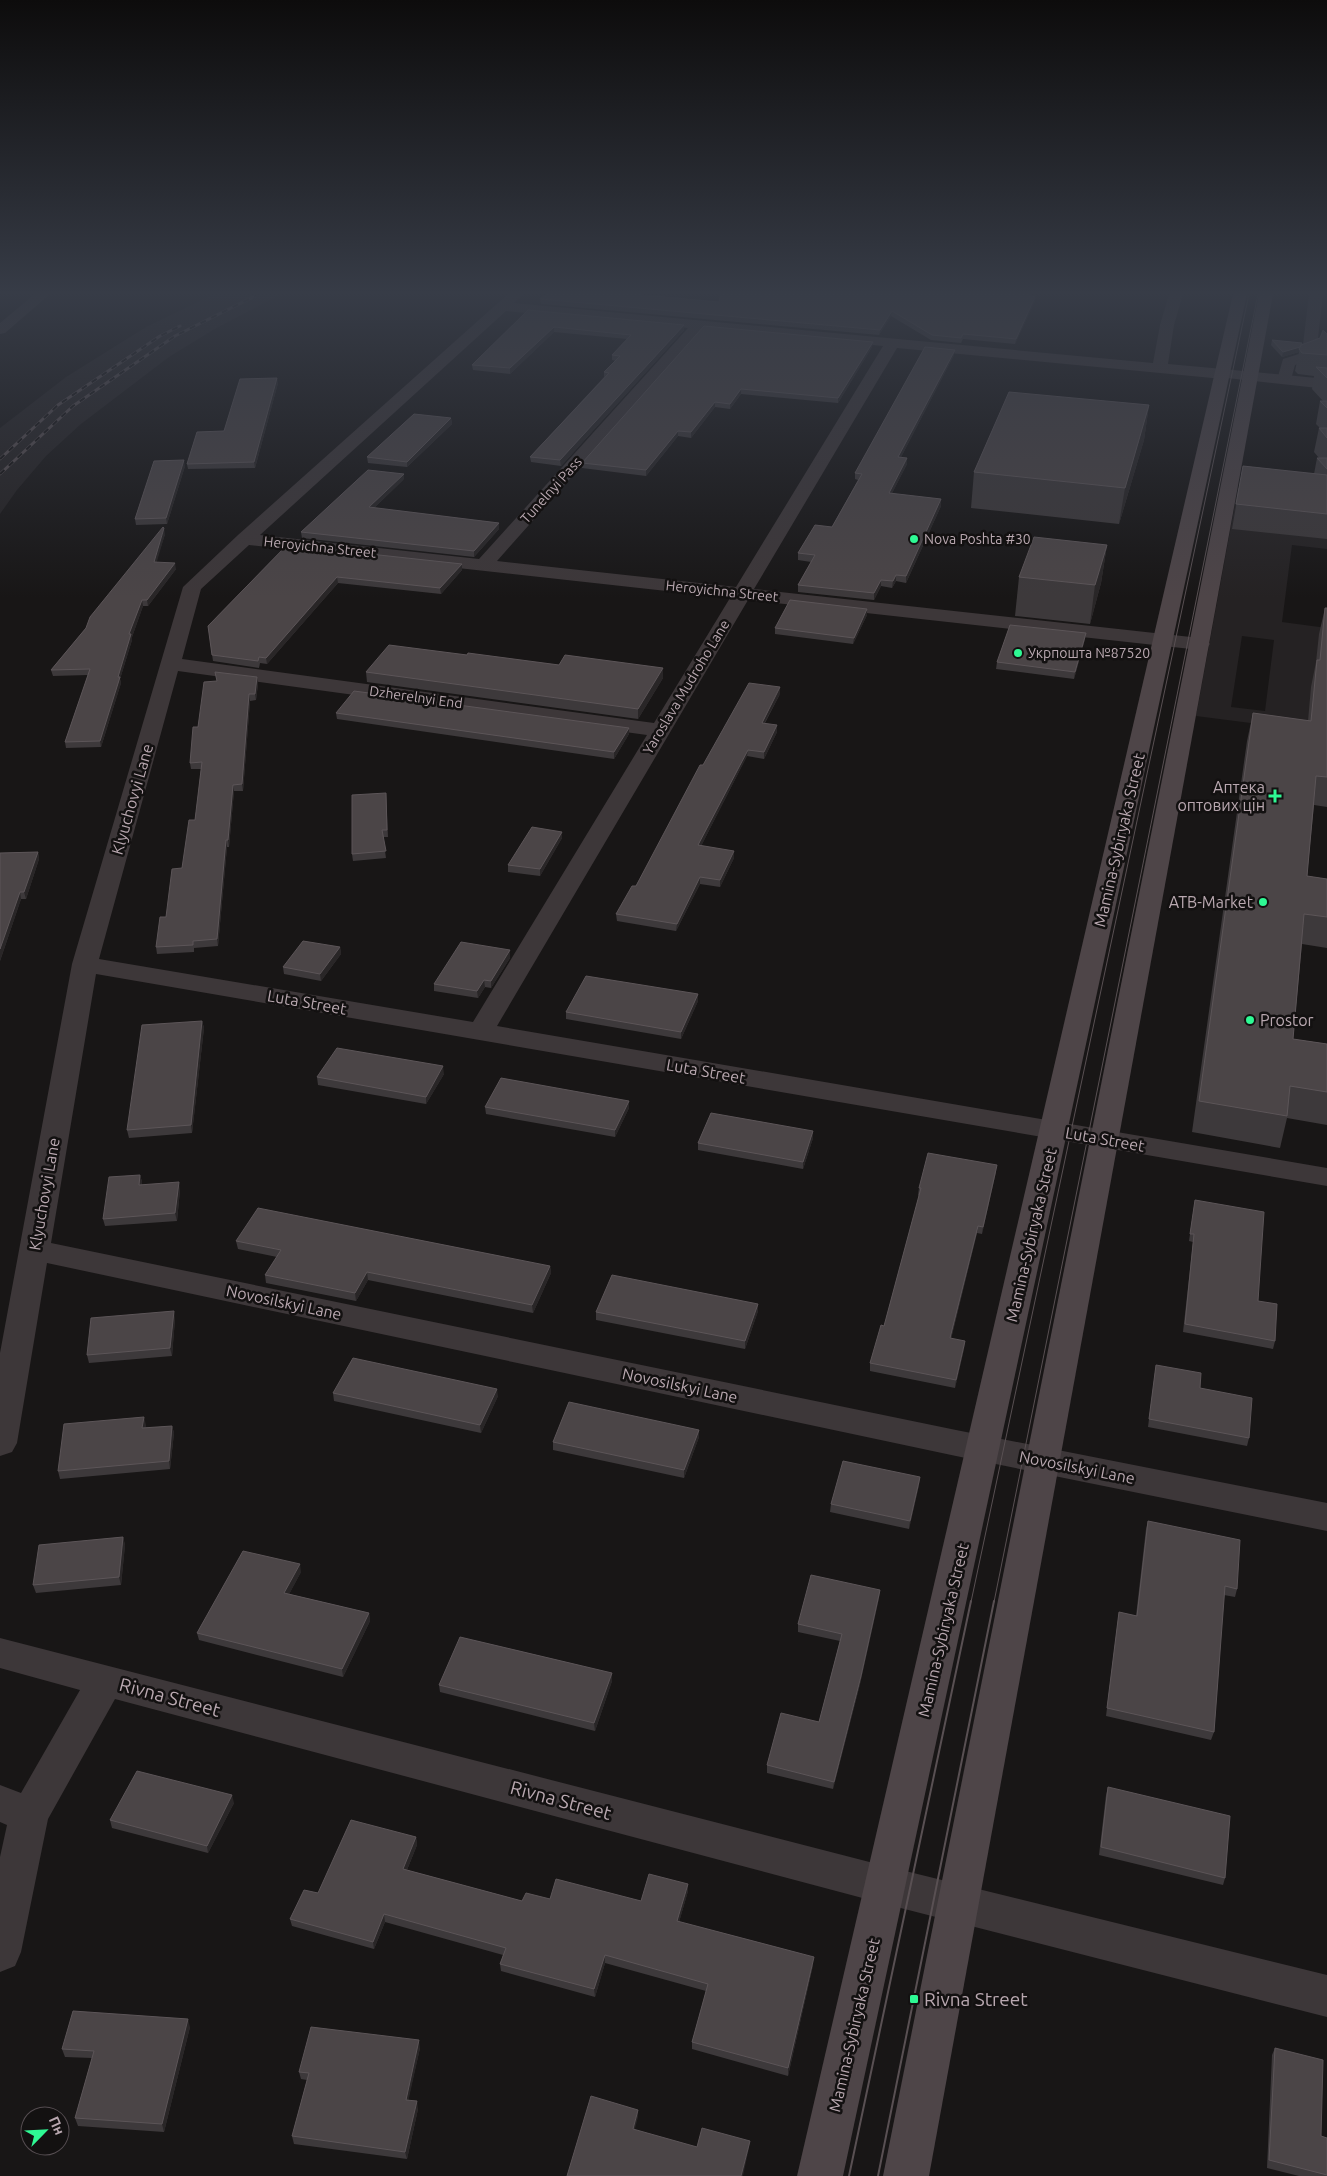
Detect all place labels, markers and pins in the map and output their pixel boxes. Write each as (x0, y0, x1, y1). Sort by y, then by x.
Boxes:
place label: Nova Poshta #30 (924, 531, 1031, 547)
marker: Nova Poshta #30 (908, 533, 920, 545)
place label: Укрпошта №87520 (1028, 645, 1150, 661)
marker: Укрпошта №87520 (1012, 647, 1024, 659)
place label: Аптека оптових цін (1177, 778, 1265, 814)
marker: Аптека оптових цін (1269, 790, 1281, 802)
place label: ATB-Market (1169, 893, 1254, 911)
marker: ATB-Market (1257, 896, 1269, 908)
place label: Prostor (1260, 1011, 1314, 1029)
marker: Prostor (1244, 1014, 1256, 1026)
place label: Rivna Street (924, 1988, 1028, 2010)
marker: Rivna Street (908, 1993, 920, 2005)

